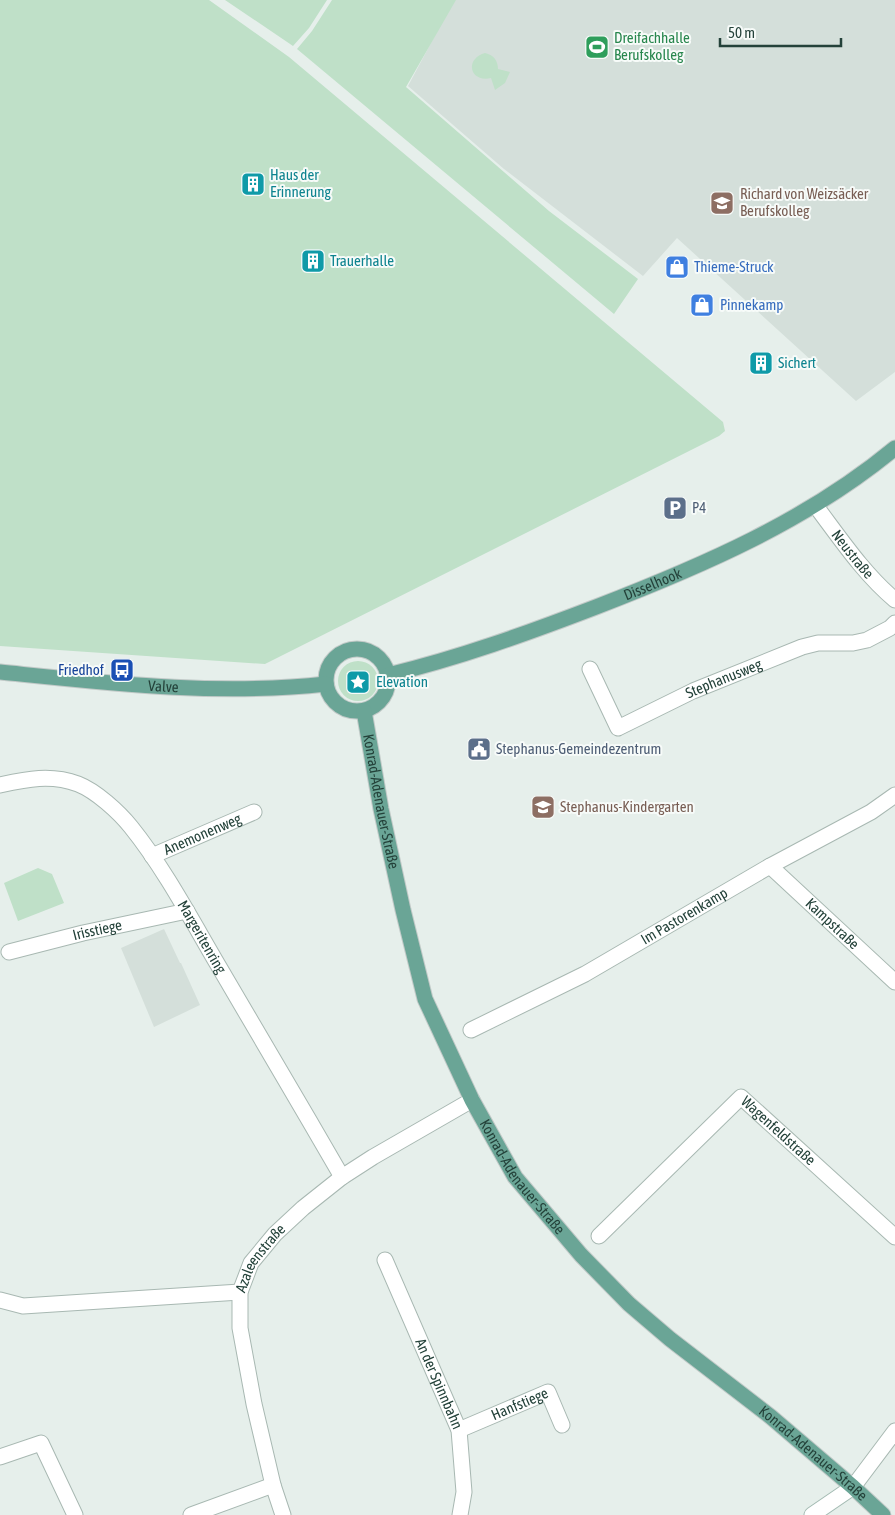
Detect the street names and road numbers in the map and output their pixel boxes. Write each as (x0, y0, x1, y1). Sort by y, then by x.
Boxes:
street label: Neustraße (828, 526, 878, 582)
street label: Disselhook (621, 564, 684, 603)
street label: Stephanusweg (683, 655, 765, 701)
street label: Valve (148, 677, 179, 695)
street label: Konrad-Adenauer-Straße (360, 733, 403, 870)
street label: Anemonenweg (161, 809, 244, 858)
street label: Im Pastorenkamp (638, 884, 730, 947)
street label: Kampstraße (802, 895, 863, 952)
street label: Margeritenring (174, 897, 230, 977)
street label: Irisstiege (71, 916, 124, 943)
street label: Wagenfeldstraße (738, 1092, 819, 1169)
street label: Konrad-Adenauer-Straße (477, 1116, 569, 1238)
street label: Azaleenstraße (232, 1220, 288, 1294)
street label: An der Spinnbahn (412, 1336, 467, 1432)
street label: Hanfstiege (489, 1384, 551, 1423)
street label: Konrad-Adenauer-Straße (756, 1402, 871, 1504)

